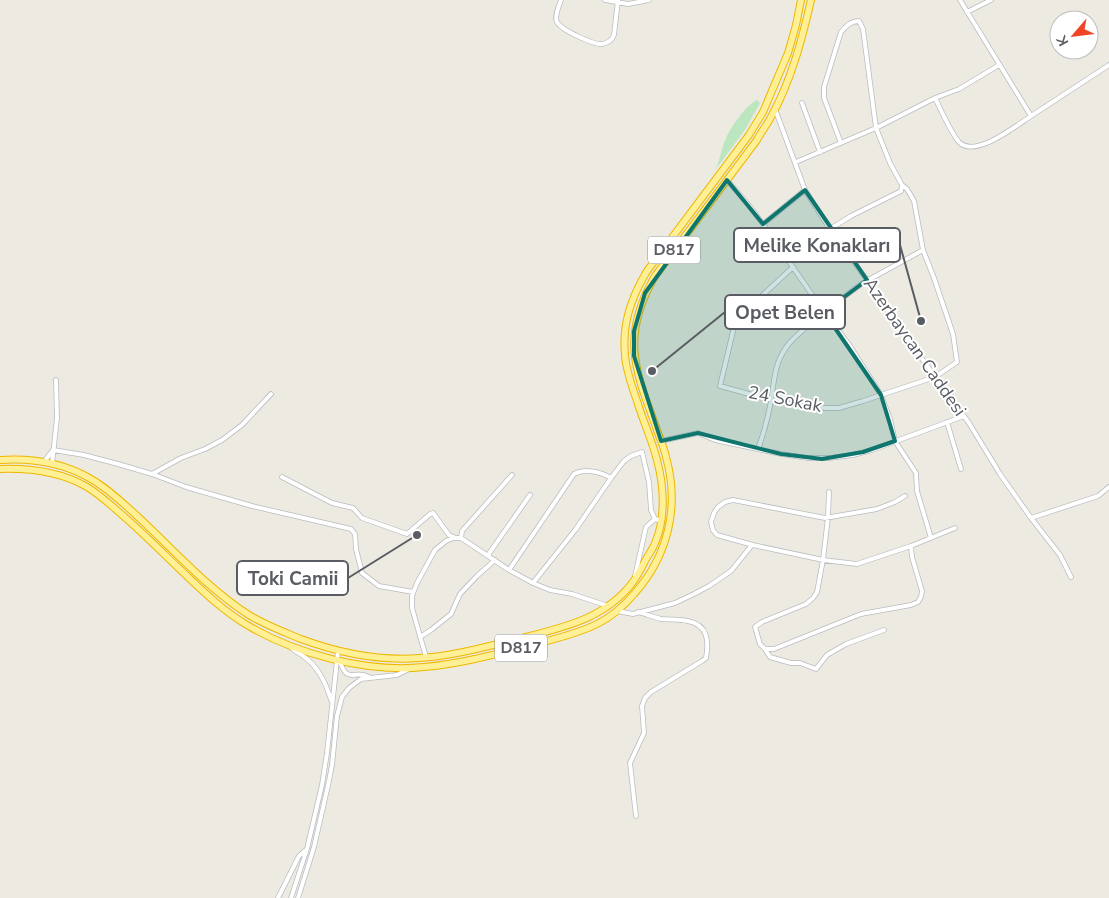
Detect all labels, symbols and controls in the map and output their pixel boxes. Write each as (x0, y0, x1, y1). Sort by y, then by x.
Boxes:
north arrow (1049, 10, 1099, 60)
text: K (1052, 32, 1074, 49)
callout: Melike Konakları (734, 228, 900, 262)
text: Melike Konakları (744, 233, 890, 259)
road number: D817 (648, 236, 700, 264)
street label: Azerbaycan Caddesi (858, 273, 972, 421)
callout: Opet Belen (725, 295, 845, 329)
text: Opet Belen (735, 300, 835, 326)
street label: 24 Sokak (746, 380, 825, 418)
callout: Toki Camii (237, 561, 348, 595)
text: Toki Camii (248, 566, 338, 592)
road number: D817 (495, 634, 547, 661)

